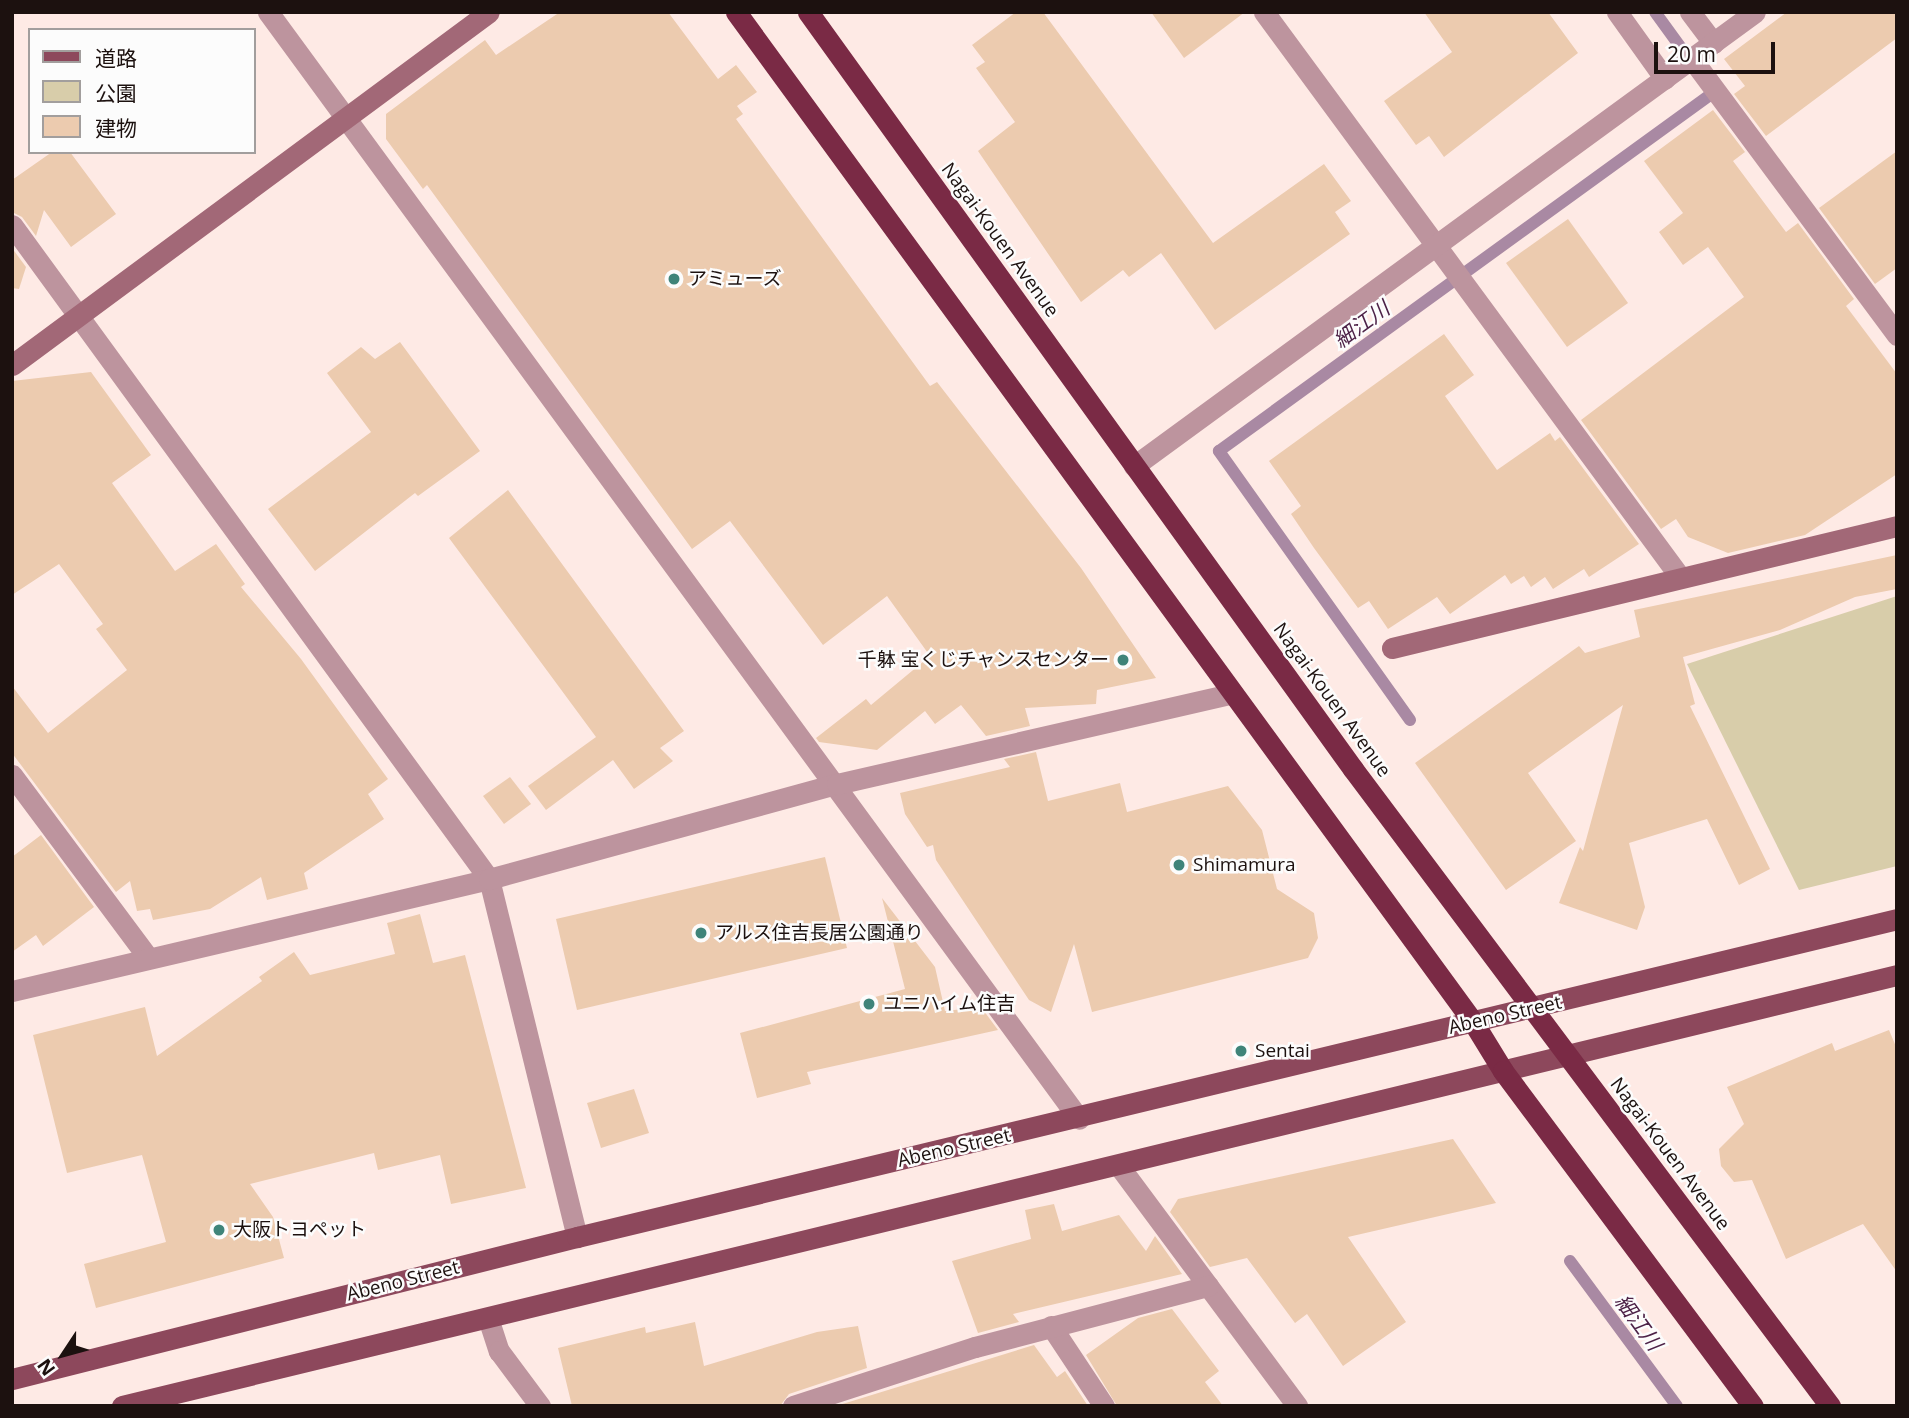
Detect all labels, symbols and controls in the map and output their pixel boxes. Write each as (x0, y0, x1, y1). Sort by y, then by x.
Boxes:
legend (28, 28, 256, 154)
scale bar (1657, 28, 1778, 72)
text: 20 m (1667, 40, 1716, 68)
text: 道路 (95, 44, 137, 72)
text: 公園 (95, 79, 137, 107)
text: 建物 (95, 114, 137, 142)
street label: Nagai-Kouen Avenue (936, 159, 1064, 321)
place label: アミューズ (688, 268, 783, 290)
marker: アミューズ (666, 271, 682, 287)
water label: 細江川 (1328, 295, 1394, 353)
street label: Nagai-Kouen Avenue (1268, 619, 1396, 781)
place label: 千躰 宝くじチャンスセンター (857, 649, 1109, 671)
marker: 千躰 宝くじチャンスセンター (1115, 652, 1131, 668)
place label: Shimamura (1193, 854, 1296, 876)
marker: Shimamura (1171, 857, 1187, 873)
place label: アルス住吉長居公園通り (715, 922, 924, 944)
marker: アルス住吉長居公園通り (693, 925, 709, 941)
street label: Abeno Street (1446, 991, 1564, 1039)
place label: ユニハイム住吉 (883, 993, 1016, 1015)
marker: ユニハイム住吉 (861, 996, 877, 1012)
place label: Sentai (1255, 1040, 1310, 1062)
marker: Sentai (1233, 1043, 1249, 1059)
street label: Nagai-Kouen Avenue (1605, 1073, 1735, 1235)
street label: Abeno Street (895, 1124, 1013, 1172)
place label: 大阪トヨペット (233, 1219, 366, 1241)
marker: 大阪トヨペット (211, 1222, 227, 1238)
street label: Abeno Street (344, 1256, 462, 1306)
water label: 細江川 (1610, 1289, 1668, 1355)
north arrow (28, 1320, 98, 1390)
text: N (31, 1353, 61, 1381)

